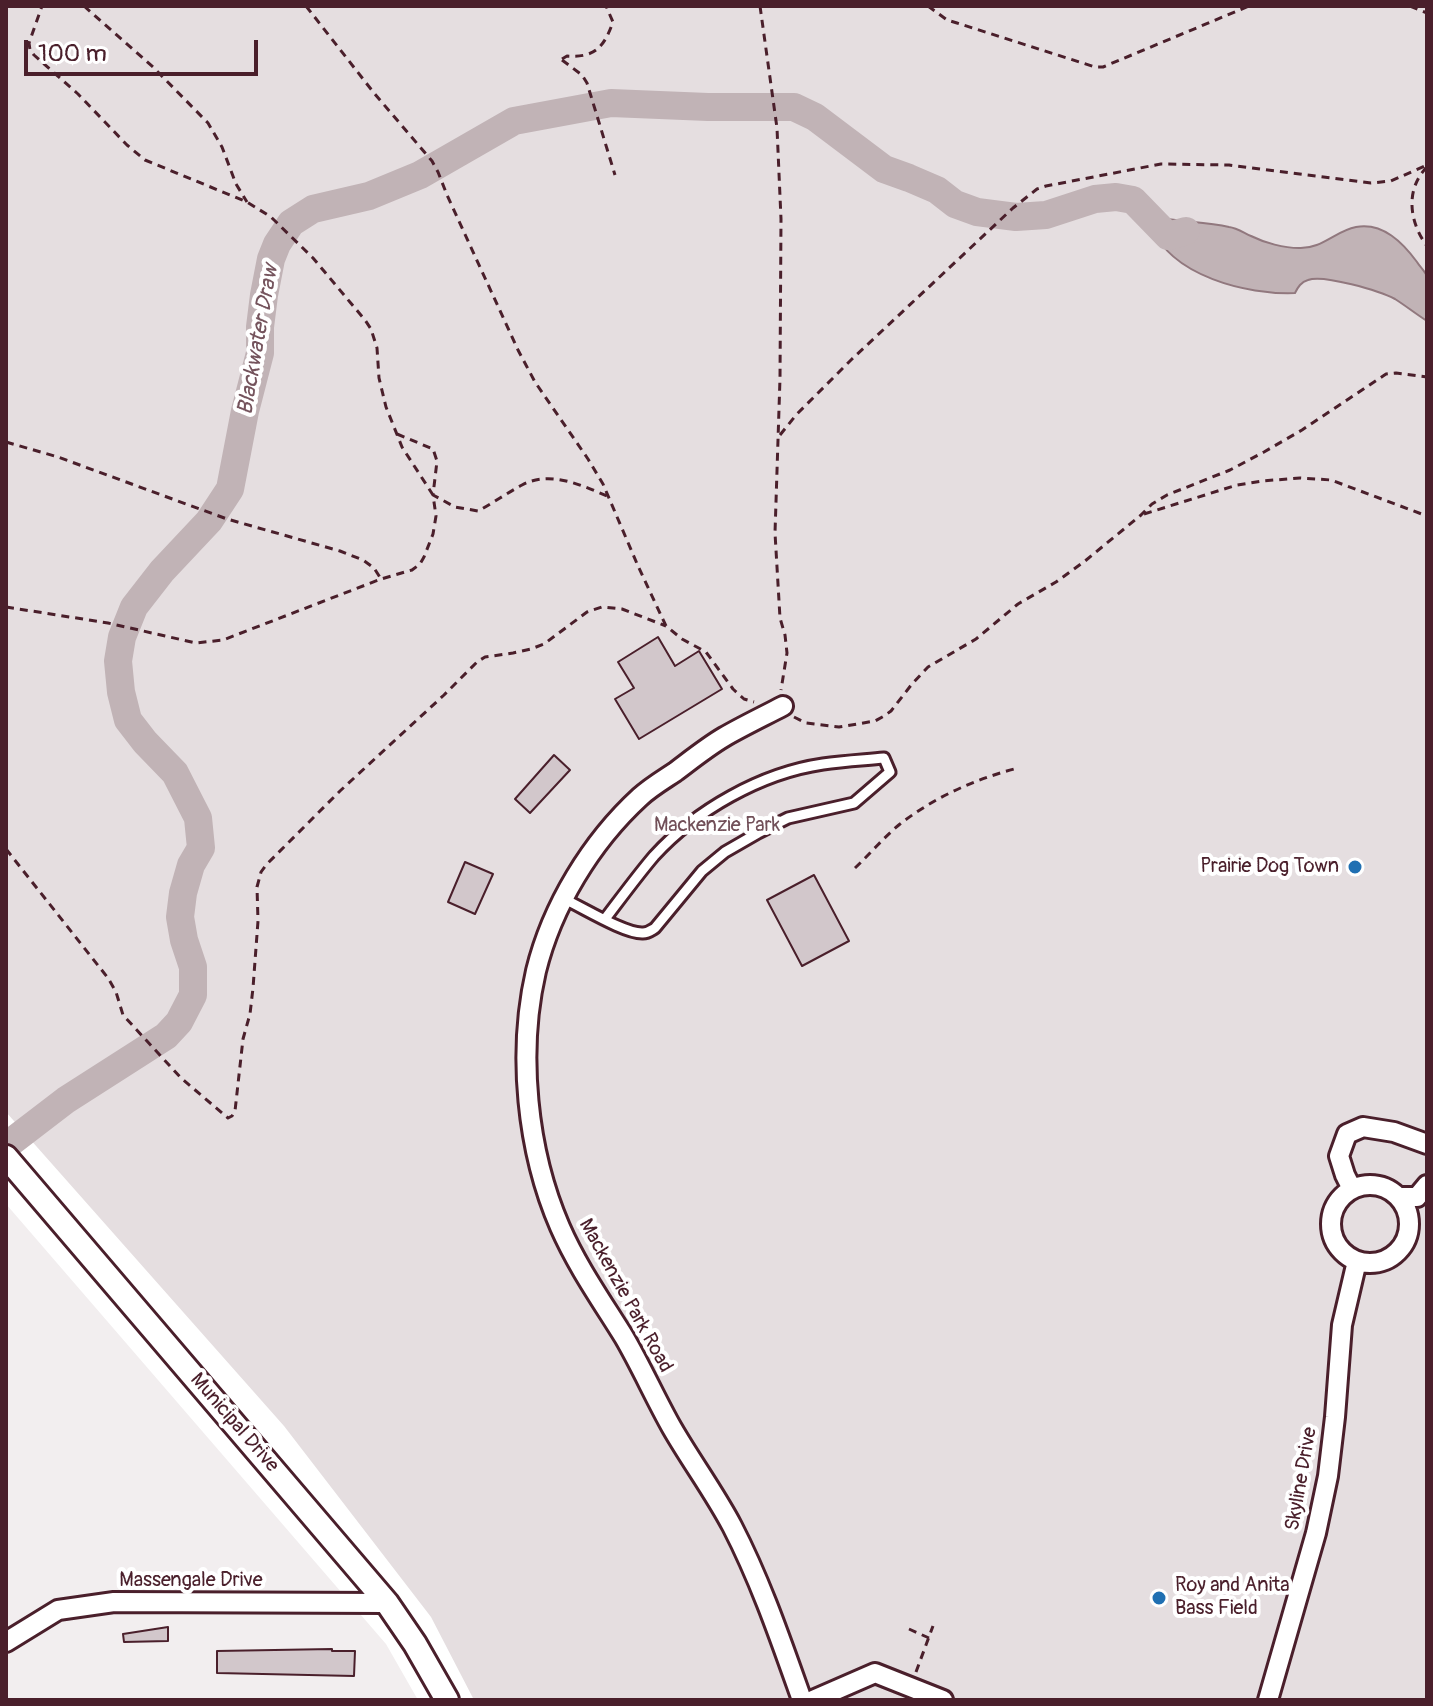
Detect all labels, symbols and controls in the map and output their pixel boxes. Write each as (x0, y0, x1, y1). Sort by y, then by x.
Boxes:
scale bar (28, 24, 262, 74)
text: 100 m (38, 39, 107, 68)
water label: Blackwater Draw (233, 263, 285, 417)
park label: Mackenzie Park (654, 814, 780, 838)
place label: Prairie Dog Town (1200, 855, 1339, 879)
marker: Prairie Dog Town (1346, 858, 1364, 876)
street label: Mackenzie Park Road (573, 1215, 677, 1377)
street label: Municipal Drive (184, 1368, 284, 1478)
street label: Skyline Drive (1281, 1425, 1323, 1533)
street label: Massengale Drive (119, 1569, 263, 1593)
place label: Roy and Anita Bass Field (1175, 1574, 1290, 1621)
marker: Roy and Anita Bass Field (1150, 1589, 1168, 1607)

